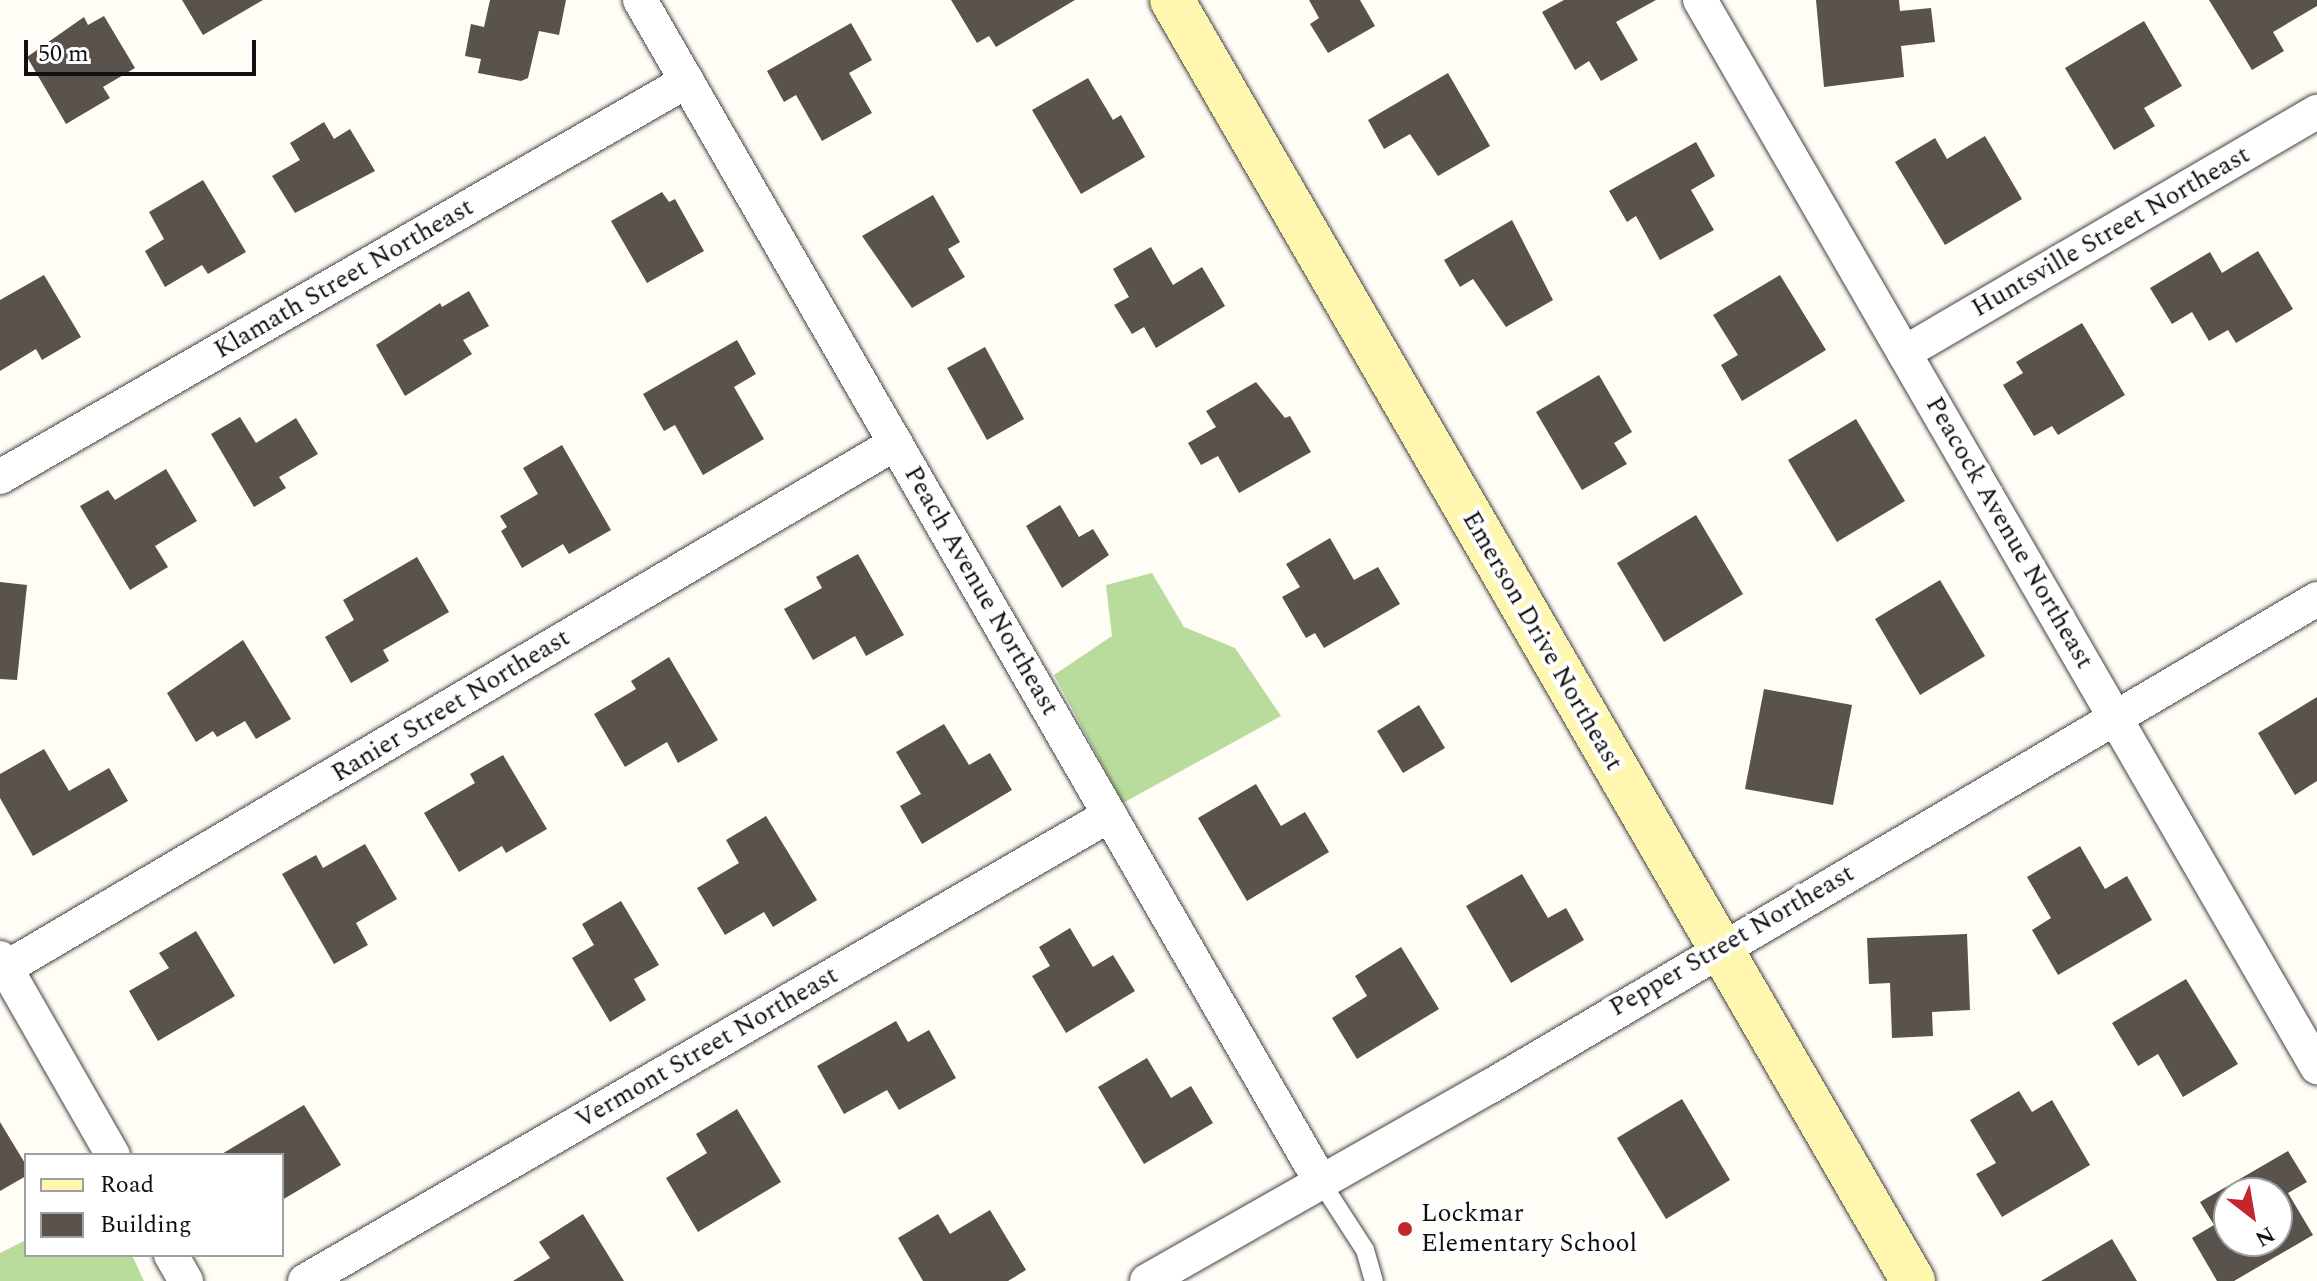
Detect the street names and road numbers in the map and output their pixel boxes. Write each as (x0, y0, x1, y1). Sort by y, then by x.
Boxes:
street label: Huntsville Street Northeast (1966, 139, 2256, 325)
street label: Klamath Street Northeast (209, 192, 479, 366)
street label: Peacock Avenue Northeast (1918, 391, 2100, 675)
street label: Peach Avenue Northeast (897, 461, 1065, 721)
street label: Emerson Drive Northeast (1455, 506, 1629, 776)
street label: Ranier Street Northeast (326, 622, 576, 790)
street label: Pepper Street Northeast (1604, 858, 1860, 1024)
street label: Vermont Street Northeast (570, 960, 844, 1136)

